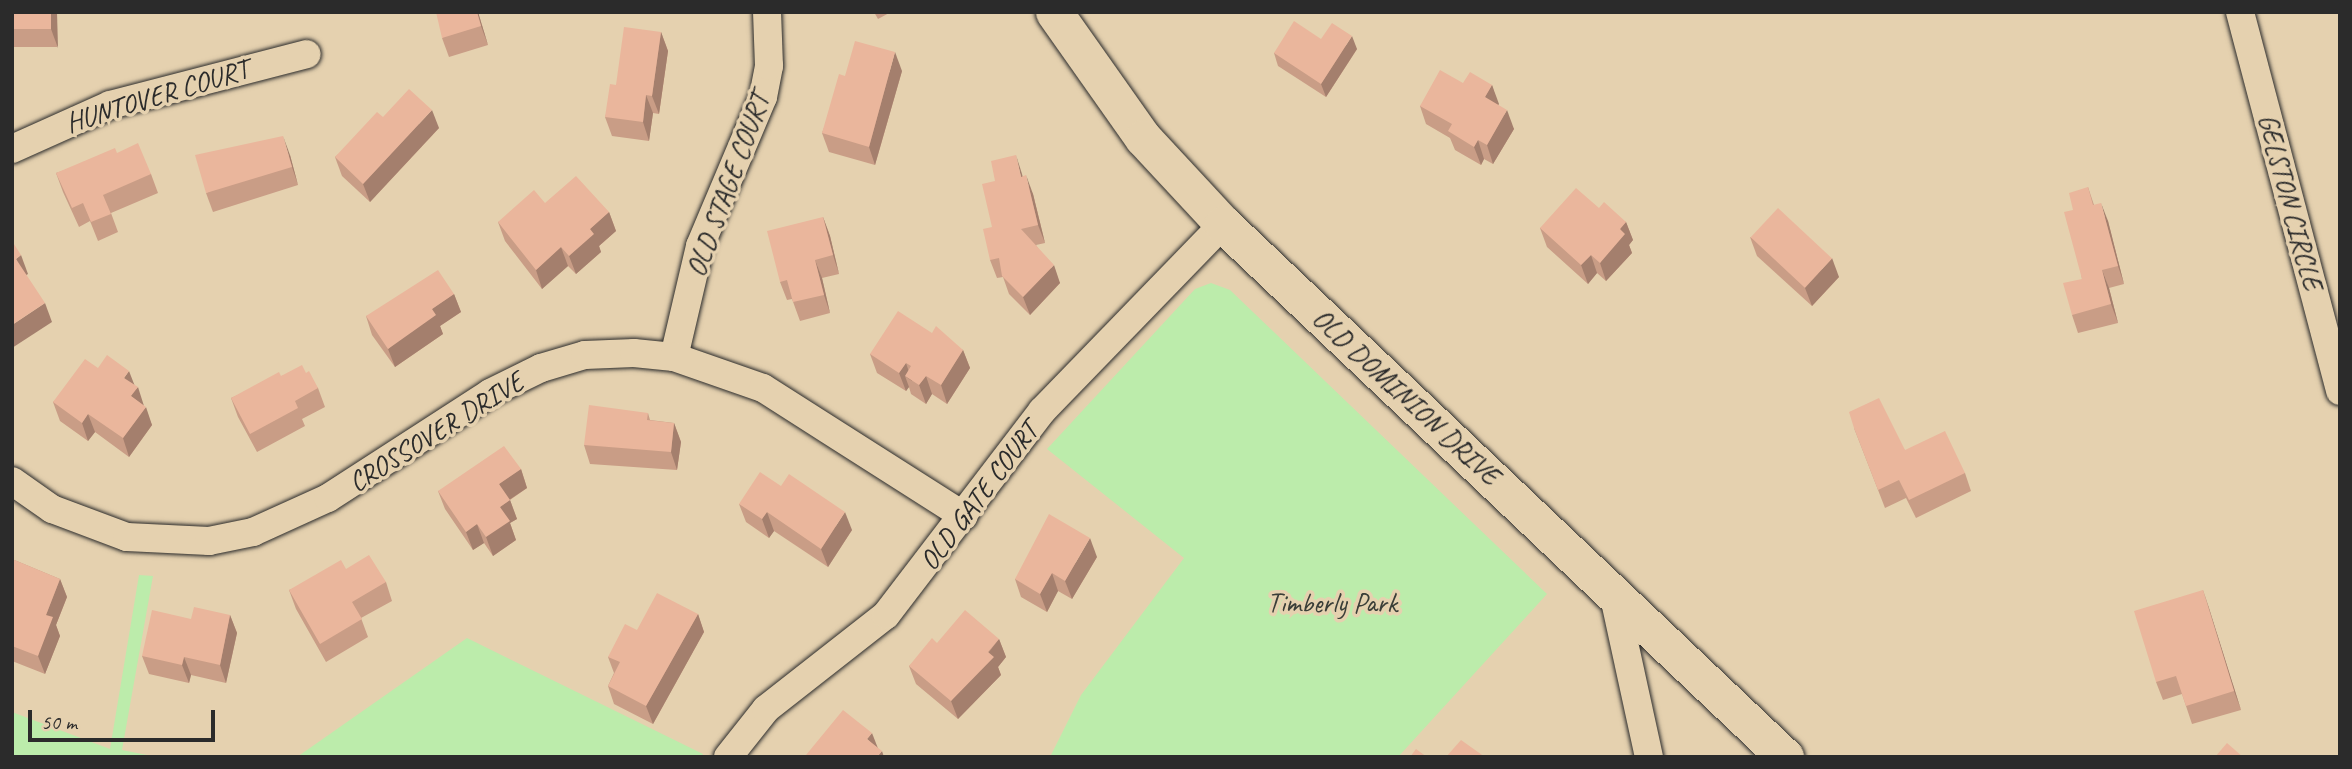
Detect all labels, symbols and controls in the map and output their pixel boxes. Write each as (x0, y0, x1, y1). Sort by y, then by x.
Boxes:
street label: HUNTOVER COURT (63, 53, 251, 139)
street label: OLD STAGE COURT (679, 89, 777, 281)
street label: GELSTON CIRCLE (2251, 111, 2329, 293)
street label: OLD DOMINION DRIVE (1305, 301, 1507, 493)
street label: CROSSOVER DRIVE (342, 365, 530, 499)
street label: OLD GATE COURT (912, 415, 1046, 577)
park label: Timberly Park (1267, 586, 1397, 620)
scale bar (32, 696, 219, 740)
text: 50 m (41, 709, 77, 735)

